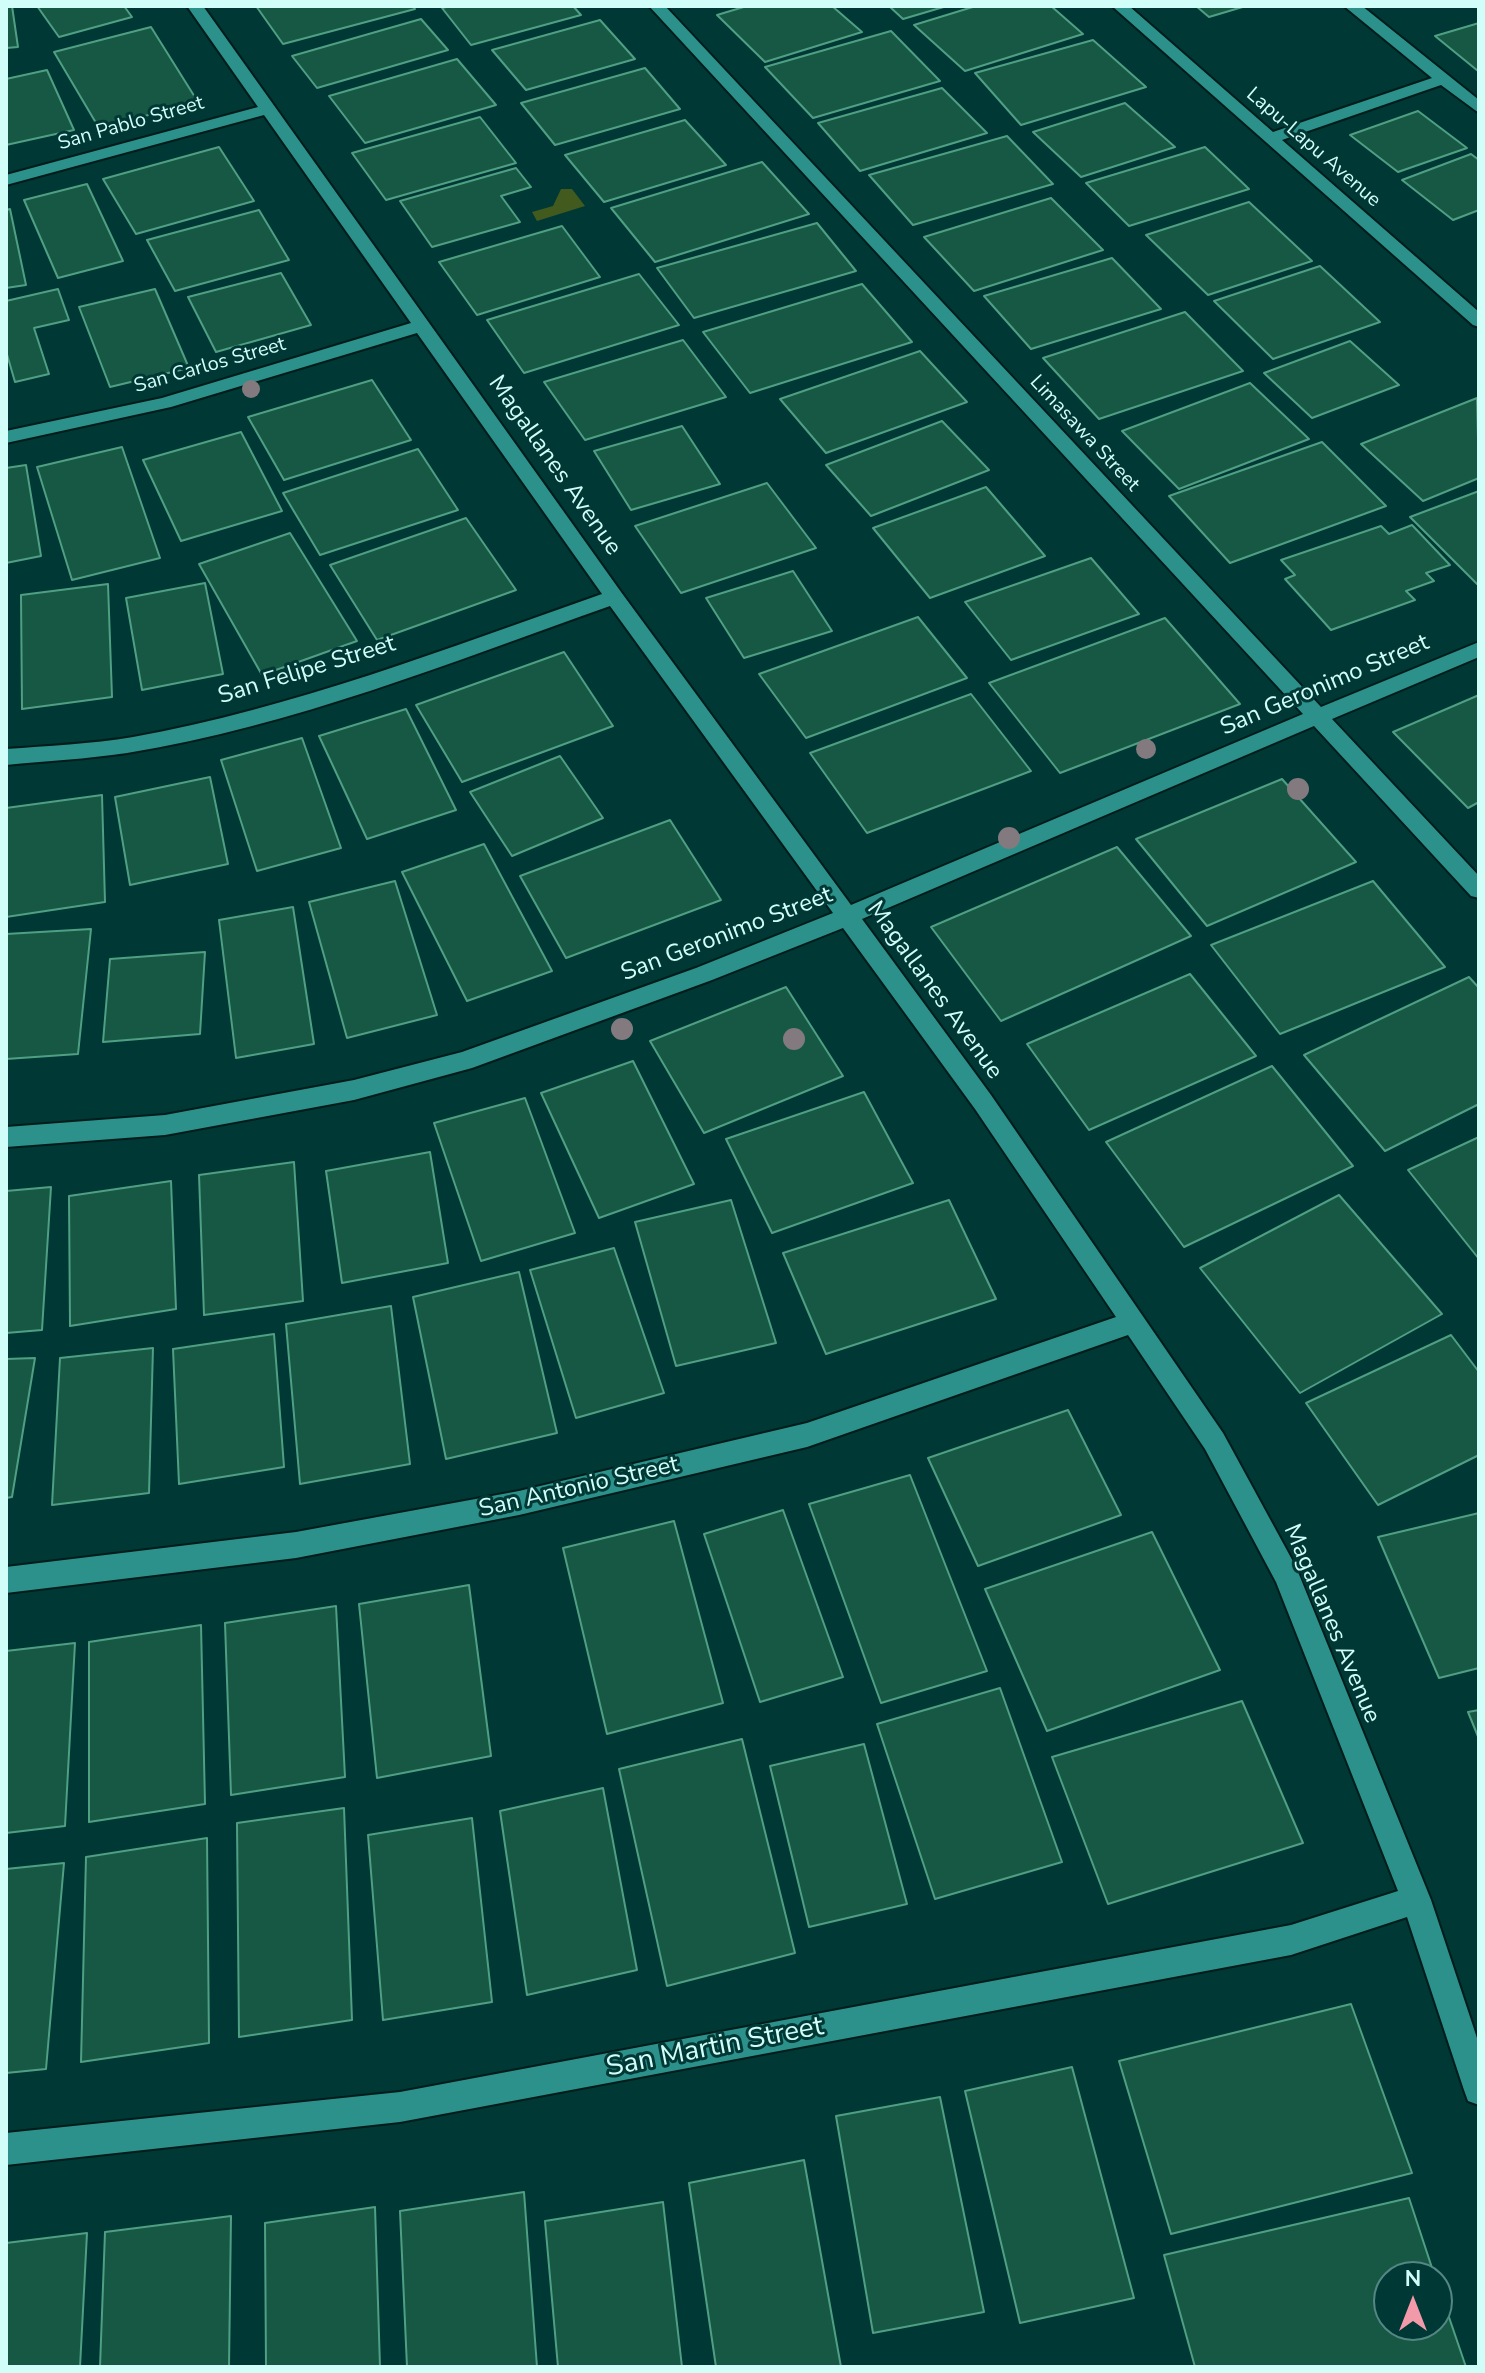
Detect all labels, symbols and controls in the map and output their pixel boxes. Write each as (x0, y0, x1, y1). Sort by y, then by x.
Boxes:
street label: Lapu-Lapu Avenue (1241, 83, 1385, 213)
street label: San Pablo Street (55, 92, 207, 156)
street label: San Carlos Street (131, 333, 289, 399)
street label: Magallanes Avenue (481, 371, 627, 561)
street label: Limasawa Street (1024, 371, 1144, 497)
street label: San Geronimo Street (1216, 629, 1434, 743)
street label: San Felipe Street (215, 630, 399, 712)
street label: San Geronimo Street (617, 881, 837, 989)
street label: Magallanes Avenue (860, 896, 1008, 1086)
street label: San Antonio Street (476, 1451, 682, 1525)
street label: Magallanes Avenue (1276, 1520, 1386, 1728)
street label: San Martin Street (604, 2010, 826, 2086)
north arrow (1373, 2261, 1453, 2341)
text: N (1405, 2264, 1421, 2294)

